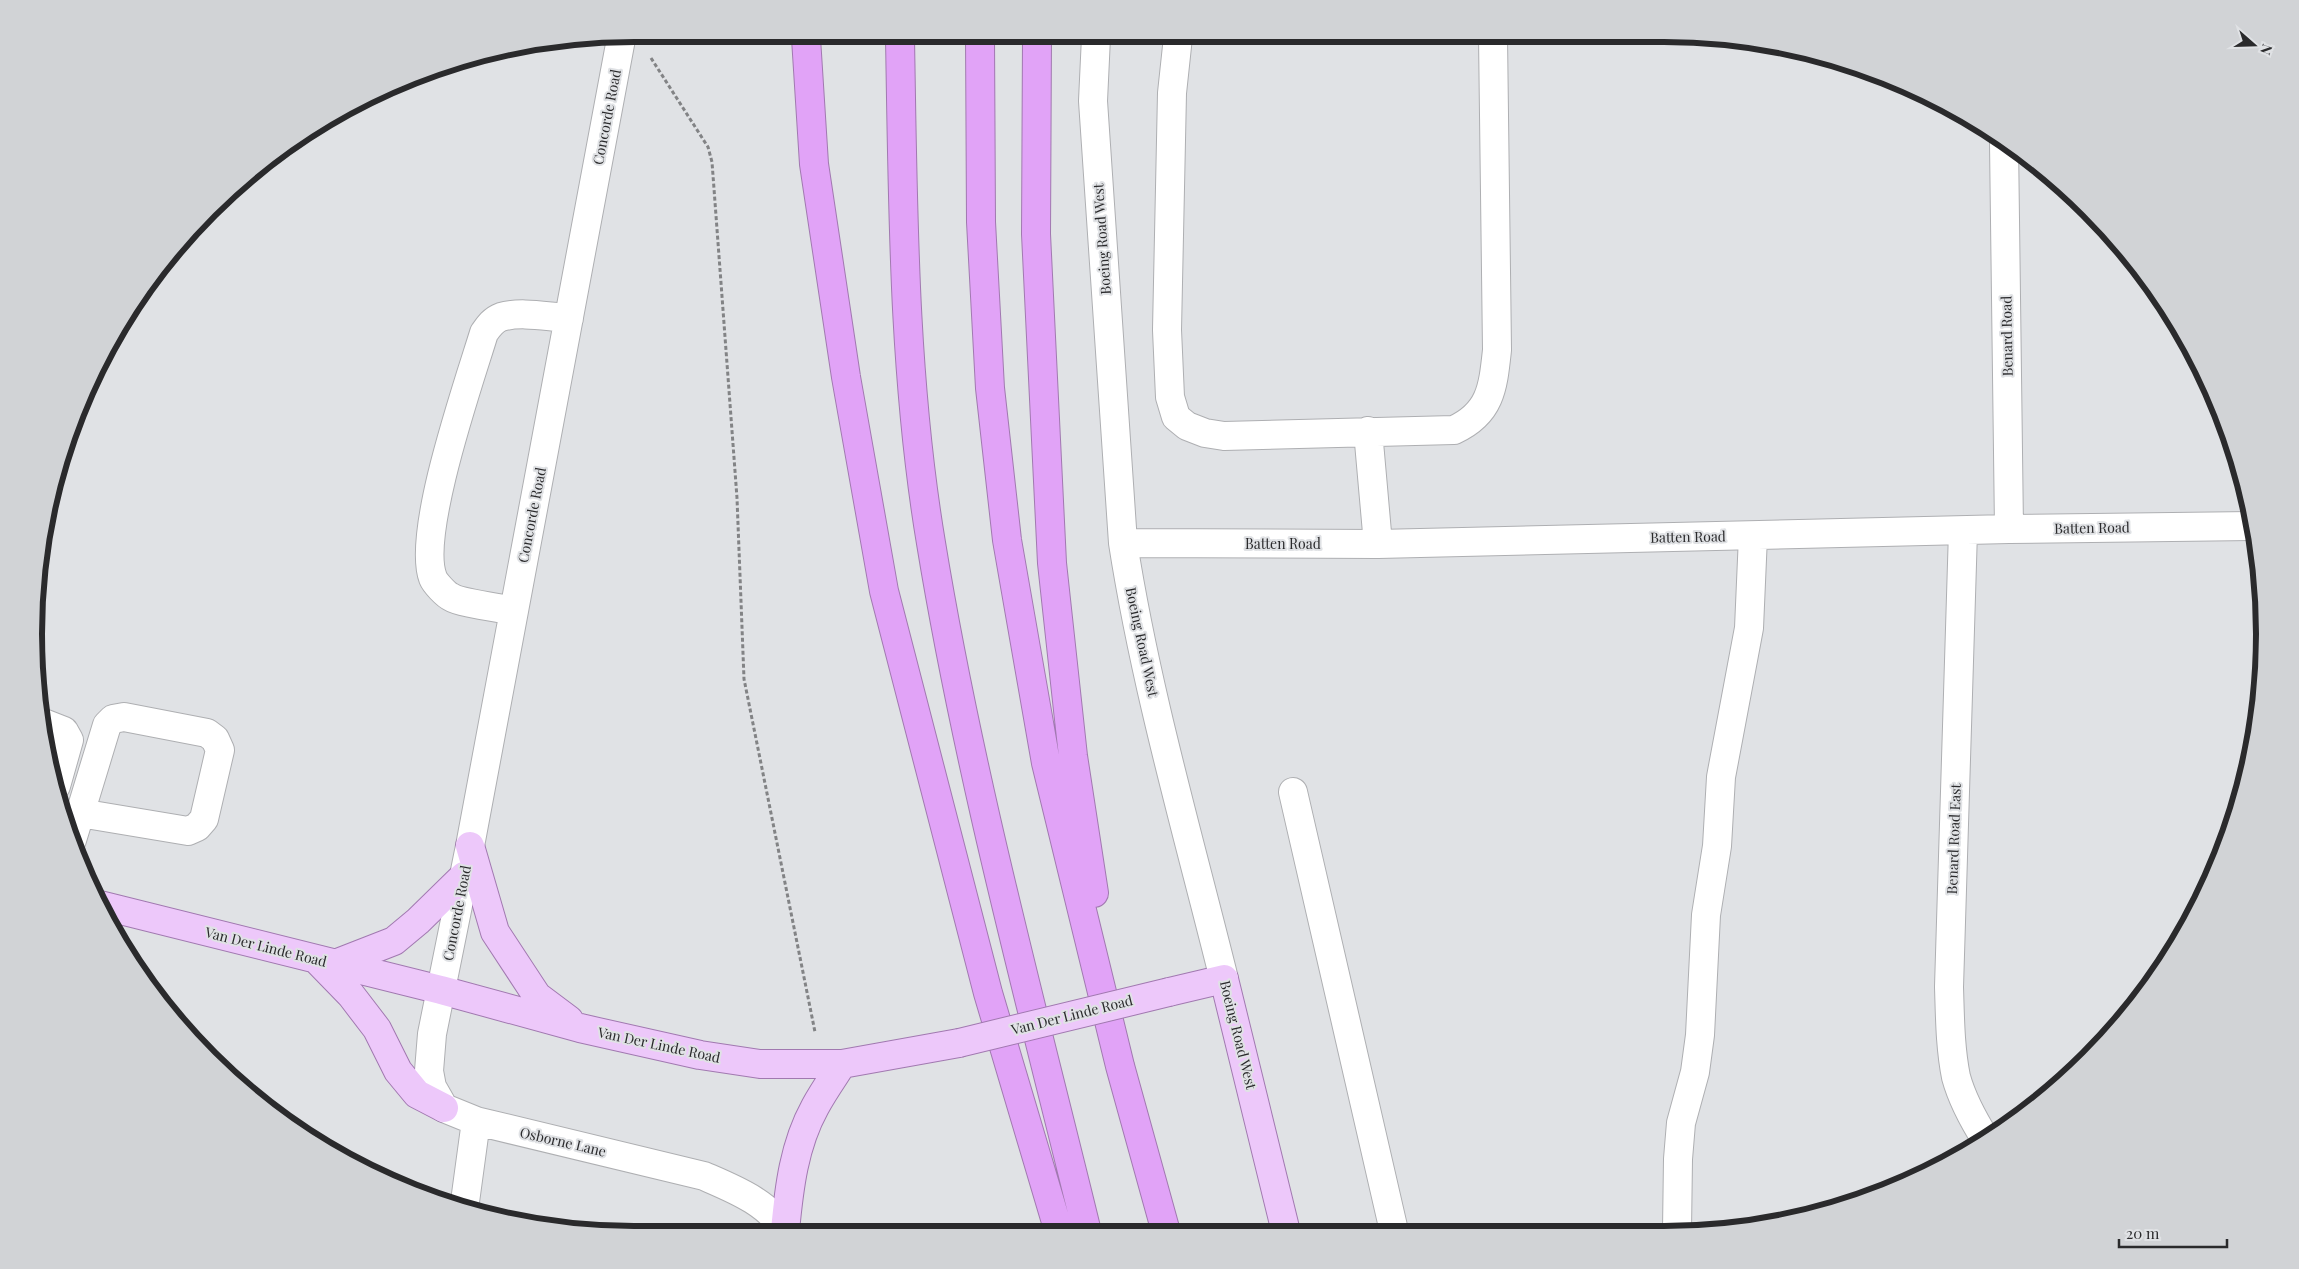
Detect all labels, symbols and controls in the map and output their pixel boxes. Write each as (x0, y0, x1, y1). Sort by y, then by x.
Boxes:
north arrow (2229, 20, 2279, 70)
text: N (2256, 42, 2277, 58)
street label: Concorde Road (588, 68, 625, 166)
street label: Boeing Road West (1088, 182, 1115, 295)
street label: Benard Road (1996, 296, 2017, 376)
street label: Concorde Road (513, 466, 550, 564)
street label: Batten Road (2054, 517, 2130, 538)
street label: Batten Road (1650, 526, 1726, 547)
street label: Batten Road (1245, 534, 1321, 553)
street label: Boeing Road West (1122, 585, 1164, 699)
street label: Benard Road East (1942, 782, 1965, 895)
street label: Concorde Road (438, 864, 475, 962)
street label: Van Der Linde Road (202, 922, 329, 971)
street label: Boeing Road West (1216, 978, 1261, 1092)
street label: Van Der Linde Road (1008, 990, 1135, 1039)
street label: Van Der Linde Road (595, 1022, 722, 1067)
street label: Osborne Lane (518, 1122, 608, 1161)
scale bar (2119, 1216, 2226, 1248)
text: 20 m (2126, 1223, 2160, 1243)

